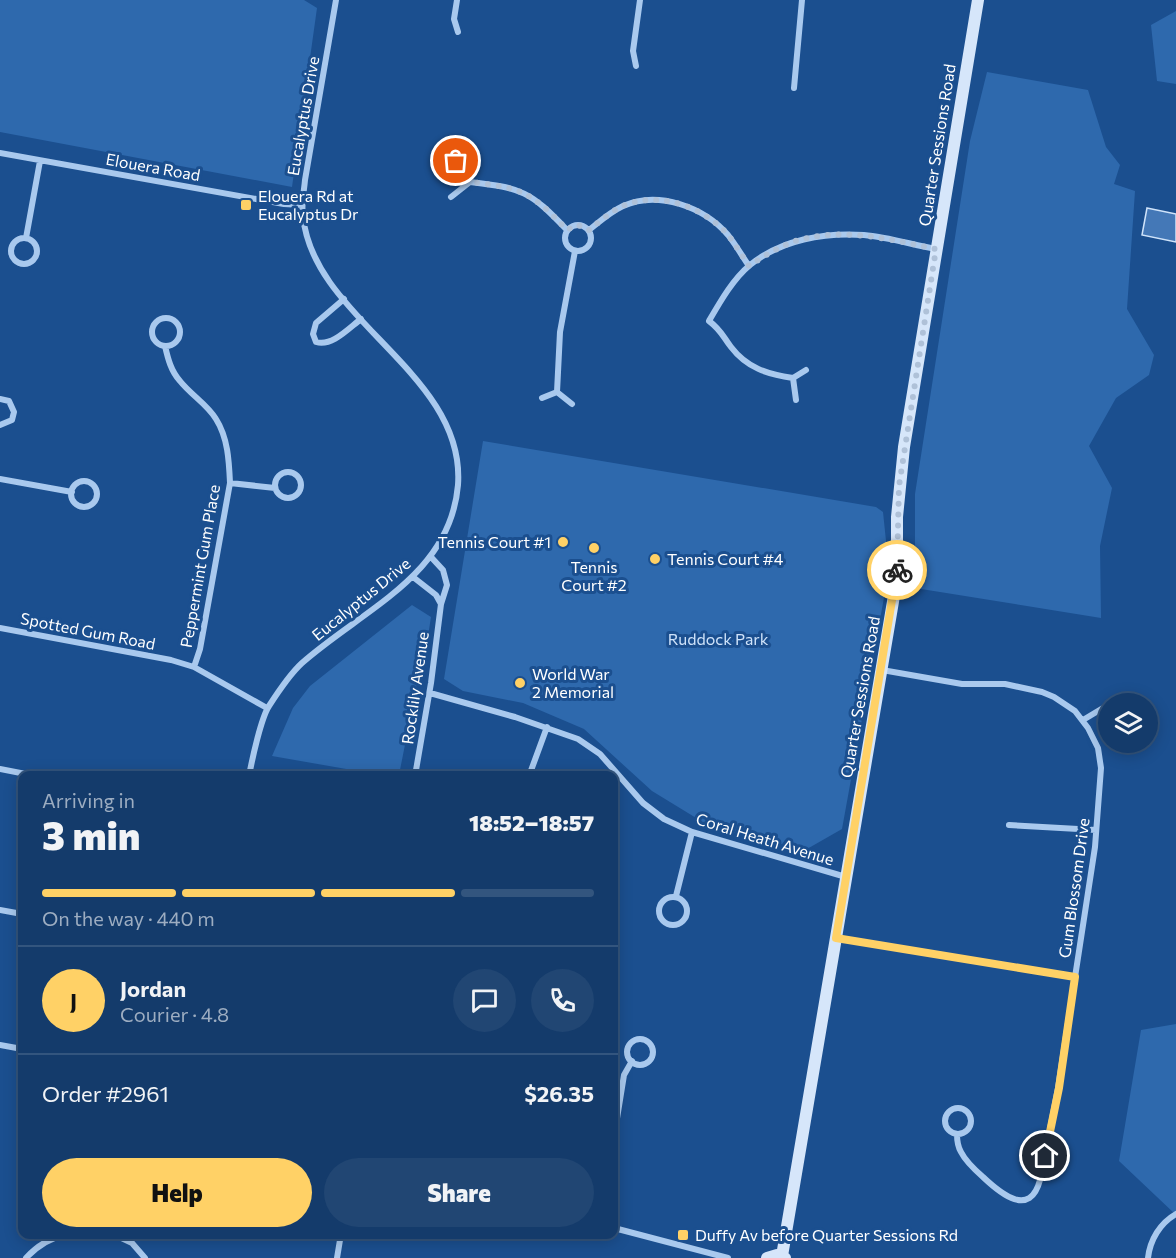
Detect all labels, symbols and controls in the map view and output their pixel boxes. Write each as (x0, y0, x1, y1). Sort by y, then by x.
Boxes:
street label: Eucalyptus Drive (283, 55, 322, 177)
street label: Quarter Sessions Road (914, 62, 959, 227)
pin (430, 135, 481, 186)
icon: bag (439, 144, 472, 177)
street label: Elouera Road (104, 149, 202, 184)
place label: Elouera Rd at Eucalyptus Dr (258, 186, 359, 223)
marker: Elouera Rd at Eucalyptus Dr (239, 198, 253, 212)
street label: Peppermint Gum Place (176, 483, 223, 649)
place label: Tennis Court #1 (438, 532, 551, 551)
marker: Tennis Court #1 (556, 535, 570, 549)
courier (867, 540, 927, 600)
marker: Tennis Court #2 (587, 541, 601, 555)
place label: Tennis Court #4 (667, 549, 784, 568)
marker: Tennis Court #4 (648, 552, 662, 566)
street label: Eucalyptus Drive (308, 553, 414, 644)
icon: bike (881, 554, 914, 587)
place label: Tennis Court #2 (561, 557, 627, 594)
street label: Spotted Gum Road (19, 608, 157, 653)
street label: Quarter Sessions Road (836, 614, 883, 779)
park label: Ruddock Park (668, 629, 769, 648)
street label: Rocklily Avenue (397, 631, 432, 745)
place label: World War 2 Memorial (532, 664, 614, 701)
marker: World War 2 Memorial (513, 676, 527, 690)
map controls (1098, 693, 1158, 753)
button: layers (1098, 693, 1158, 753)
text: Arriving in (42, 788, 135, 812)
text: 18:52–18:57 (469, 809, 594, 836)
street label: Coral Heath Avenue (694, 809, 836, 869)
text: 3 min (42, 810, 140, 858)
street label: Gum Blossom Drive (1054, 817, 1093, 959)
text: On the way · 440 m (42, 906, 215, 930)
button: chat (453, 969, 516, 1032)
button: phone (531, 969, 594, 1032)
text: Jordan (120, 975, 186, 1002)
text: J (70, 987, 77, 1014)
text: Courier · 4.8 (120, 1002, 229, 1026)
text: Order #2961 (42, 1080, 169, 1107)
text: $26.35 (524, 1080, 594, 1107)
pin (1019, 1130, 1070, 1181)
icon: home (1028, 1139, 1061, 1172)
button: Help (42, 1158, 312, 1227)
button: Share (324, 1158, 594, 1227)
place label: Duffy Av before Quarter Sessions Rd (695, 1225, 958, 1244)
marker: Duffy Av before Quarter Sessions Rd (676, 1228, 690, 1242)

